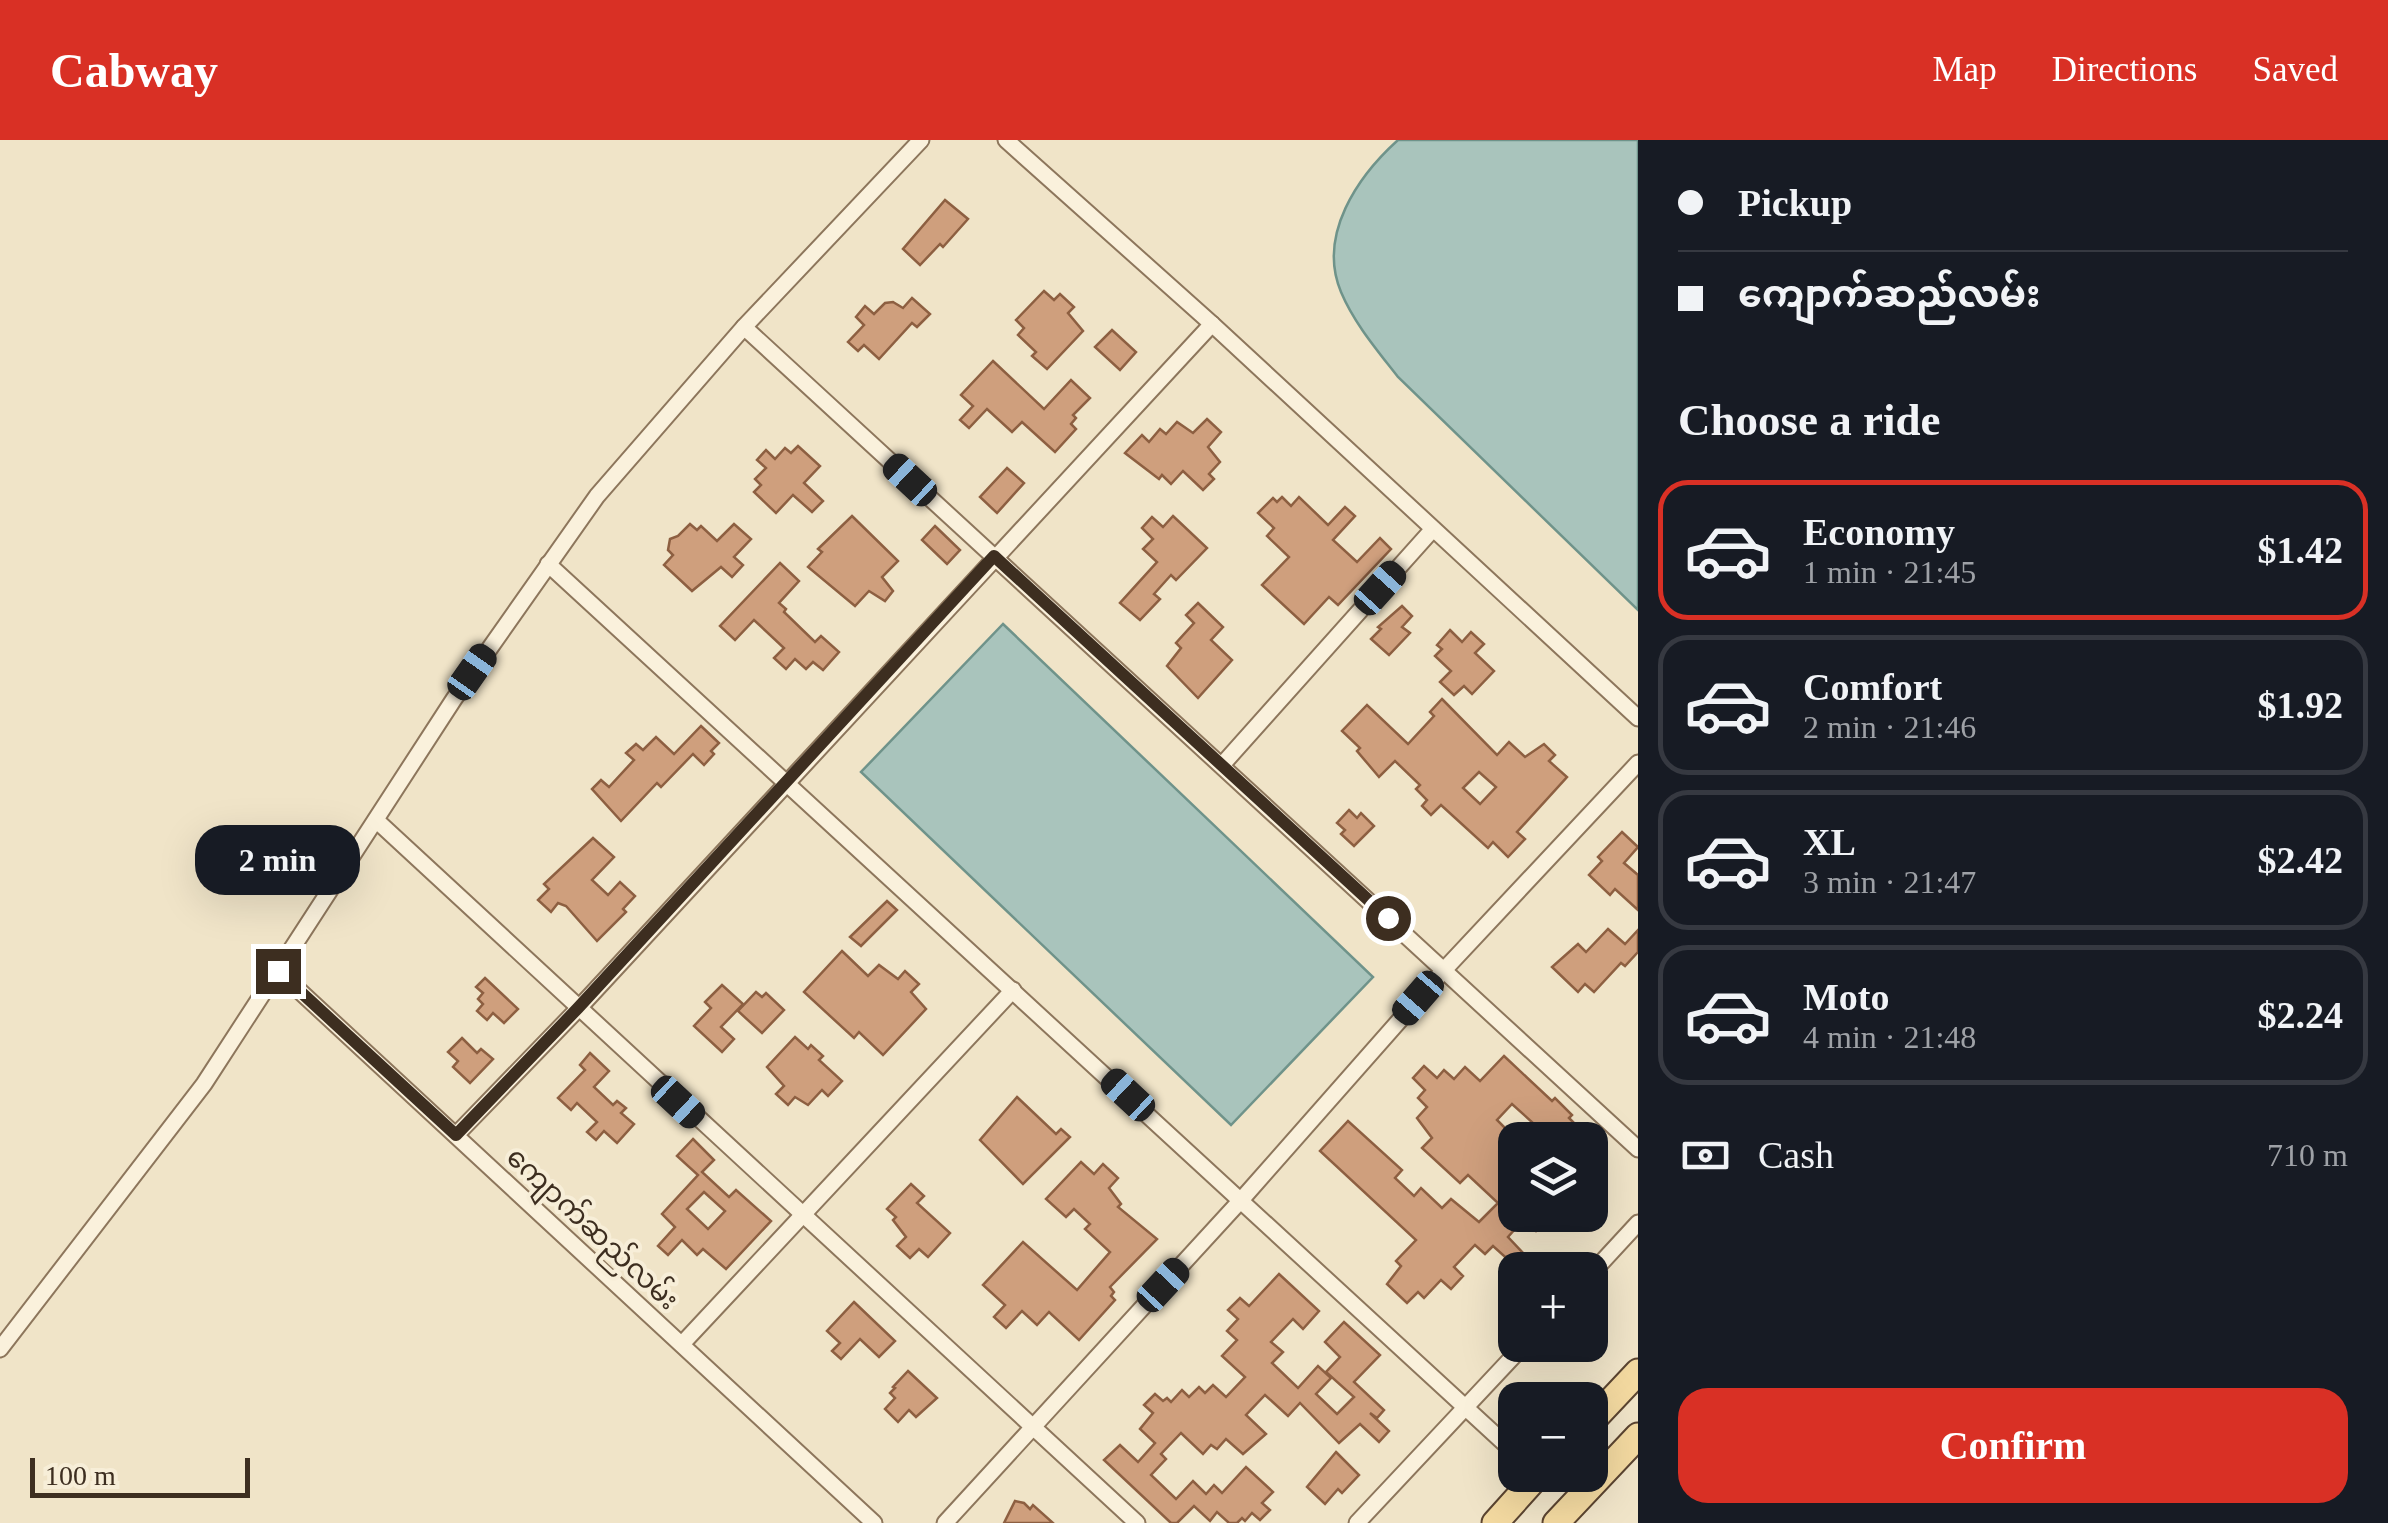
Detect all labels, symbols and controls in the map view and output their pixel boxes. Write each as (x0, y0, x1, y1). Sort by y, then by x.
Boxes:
text: Cabway (50, 44, 218, 97)
text: Map (1933, 50, 1997, 89)
text: Directions (2052, 50, 2197, 89)
text: Saved (2252, 50, 2338, 89)
text: Pickup (1738, 182, 1852, 224)
text: ကျောက်ဆည်လမ်း (1738, 273, 2040, 315)
text: Choose a ride (1678, 395, 1941, 445)
car (878, 449, 942, 511)
icon: car (1683, 505, 1773, 595)
text: Economy (1803, 511, 1955, 553)
text: $1.42 (2258, 529, 2343, 571)
text: 1 min · 21:45 (1803, 554, 1976, 590)
car (1349, 556, 1411, 620)
car (443, 639, 501, 705)
icon: car (1683, 660, 1773, 750)
text: Comfort (1803, 666, 1942, 708)
text: $1.92 (2258, 684, 2343, 726)
text: 2 min · 21:46 (1803, 709, 1976, 745)
icon: car (1683, 815, 1773, 905)
text: XL (1803, 821, 1856, 863)
callout: 2 min (196, 826, 360, 896)
text: $2.42 (2258, 839, 2343, 881)
text: 2 min (239, 842, 316, 878)
text: 3 min · 21:47 (1803, 864, 1976, 900)
route start (1366, 896, 1411, 941)
route end (256, 949, 301, 994)
car (1387, 966, 1449, 1030)
icon: car (1683, 970, 1773, 1060)
text: Moto (1803, 976, 1890, 1018)
text: $2.24 (2258, 994, 2343, 1036)
text: 4 min · 21:48 (1803, 1019, 1976, 1055)
car (1096, 1064, 1160, 1126)
car (646, 1071, 710, 1133)
map controls (1498, 1122, 1608, 1492)
button: layers (1498, 1122, 1608, 1232)
icon: cash (1678, 1128, 1733, 1183)
text: Cash (1758, 1134, 1834, 1176)
text: 710 m (2267, 1137, 2348, 1173)
street label: ကျောက်ဆည်လမ်း (496, 1139, 687, 1321)
button: + (1498, 1252, 1608, 1362)
car (1132, 1253, 1194, 1317)
button: − (1498, 1382, 1608, 1492)
button: Confirm (1678, 1388, 2348, 1503)
scale bar (30, 1453, 250, 1498)
text: 100 m (45, 1460, 116, 1491)

